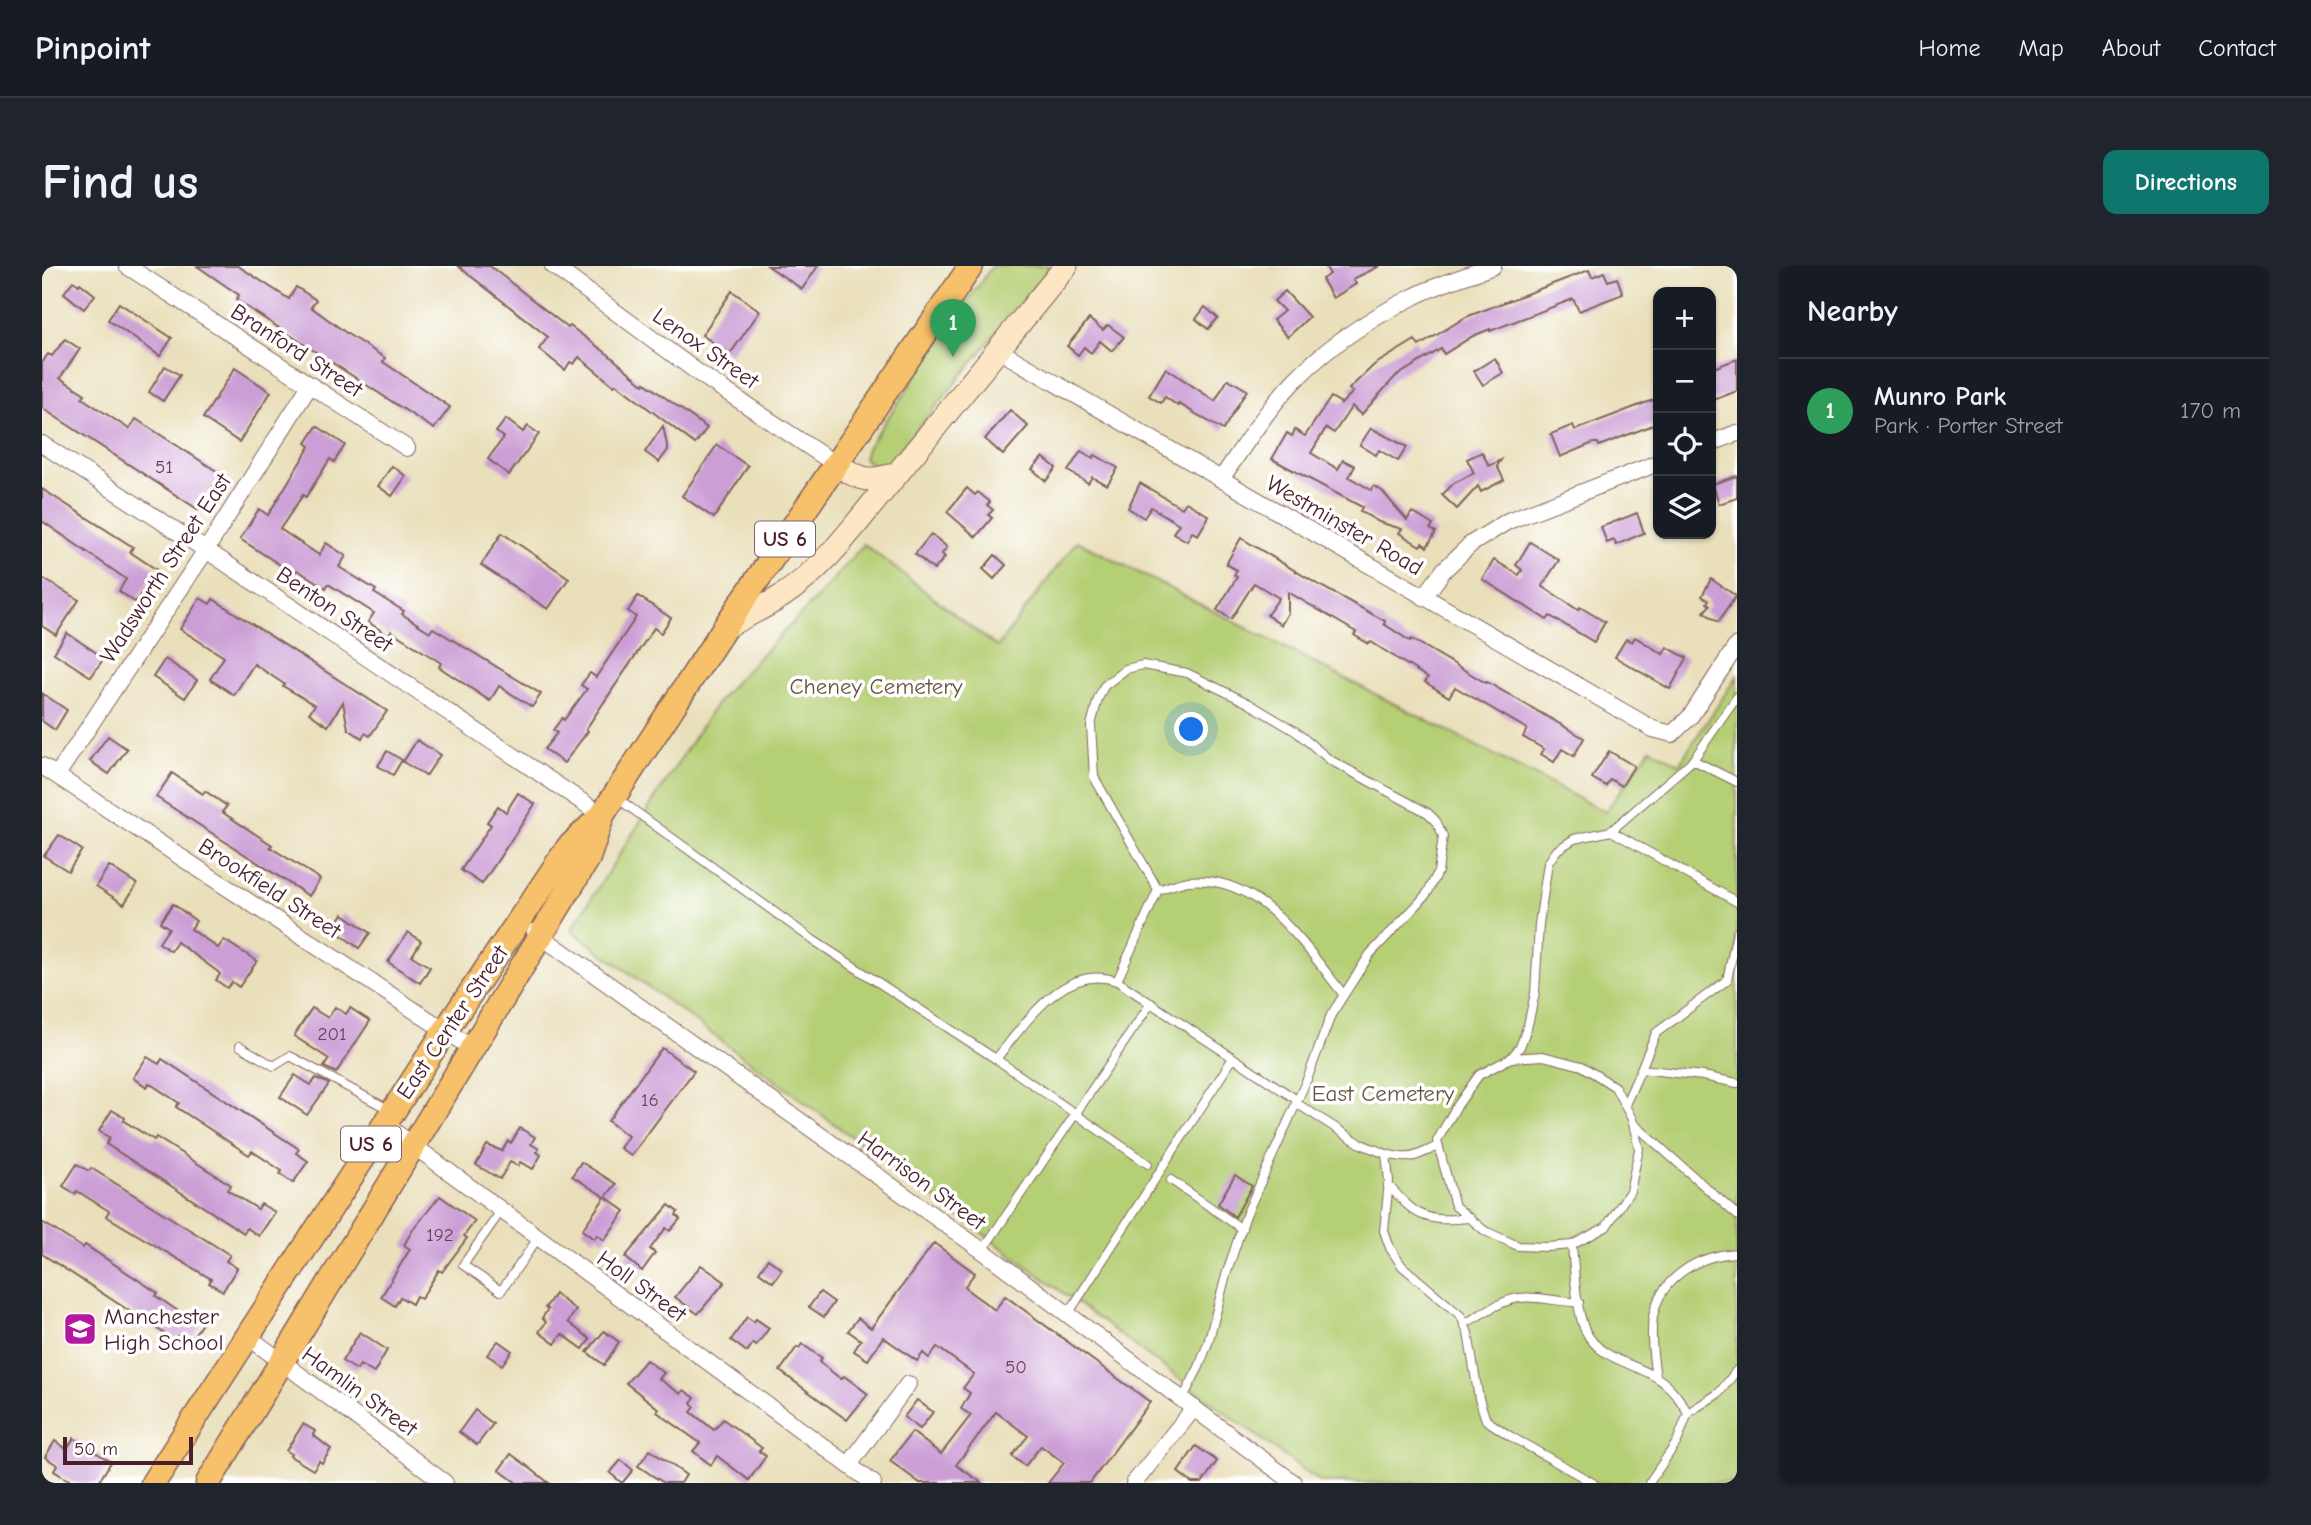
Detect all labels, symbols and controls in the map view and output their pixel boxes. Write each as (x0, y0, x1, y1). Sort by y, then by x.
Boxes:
text: Pinpoint (35, 29, 150, 67)
text: Home (1919, 34, 1980, 62)
text: Map (2018, 34, 2064, 62)
text: About (2102, 34, 2160, 62)
text: Contact (2198, 34, 2276, 62)
button: Directions (2103, 150, 2269, 214)
text: Find us (42, 154, 198, 210)
map controls (1653, 287, 1716, 539)
button: + (1653, 287, 1716, 350)
text: Nearby (1807, 294, 1898, 329)
street label: Branford Street (226, 298, 369, 404)
pin: 1 (930, 299, 976, 357)
street label: Lenox Street (648, 302, 765, 396)
button: − (1653, 350, 1716, 413)
text: Munro Park (1874, 382, 2006, 412)
text: 1 (1825, 397, 1835, 424)
text: 170 m (2180, 397, 2241, 424)
text: Park · Porter Street (1874, 412, 2063, 439)
button: locate (1653, 413, 1716, 476)
house number: 51 (155, 456, 173, 478)
street label: Wadsworth Street East (94, 467, 238, 668)
street label: Westminster Road (1262, 470, 1428, 581)
button: layers (1653, 476, 1716, 539)
road number: US 6 (755, 522, 815, 556)
street label: Benton Street (271, 561, 399, 659)
park label: Cheney Cemetery (789, 673, 963, 700)
your location (1174, 712, 1208, 746)
street label: Brookfield Street (194, 832, 347, 945)
street label: East Center Street (391, 939, 515, 1104)
house number: 201 (317, 1023, 347, 1045)
park label: East Cemetery (1312, 1080, 1455, 1107)
house number: 16 (641, 1089, 659, 1111)
street label: Harrison Street (852, 1125, 992, 1237)
road number: US 6 (341, 1126, 401, 1162)
house number: 192 (426, 1224, 454, 1246)
street label: Holl Street (592, 1245, 693, 1329)
place label: Manchester High School (104, 1303, 224, 1356)
school or university icon: Manchester High School (61, 1310, 99, 1348)
street label: Hamlin Street (297, 1341, 424, 1443)
house number: 50 (1005, 1356, 1027, 1378)
scale bar (63, 1434, 192, 1466)
text: 50 m (74, 1438, 118, 1460)

